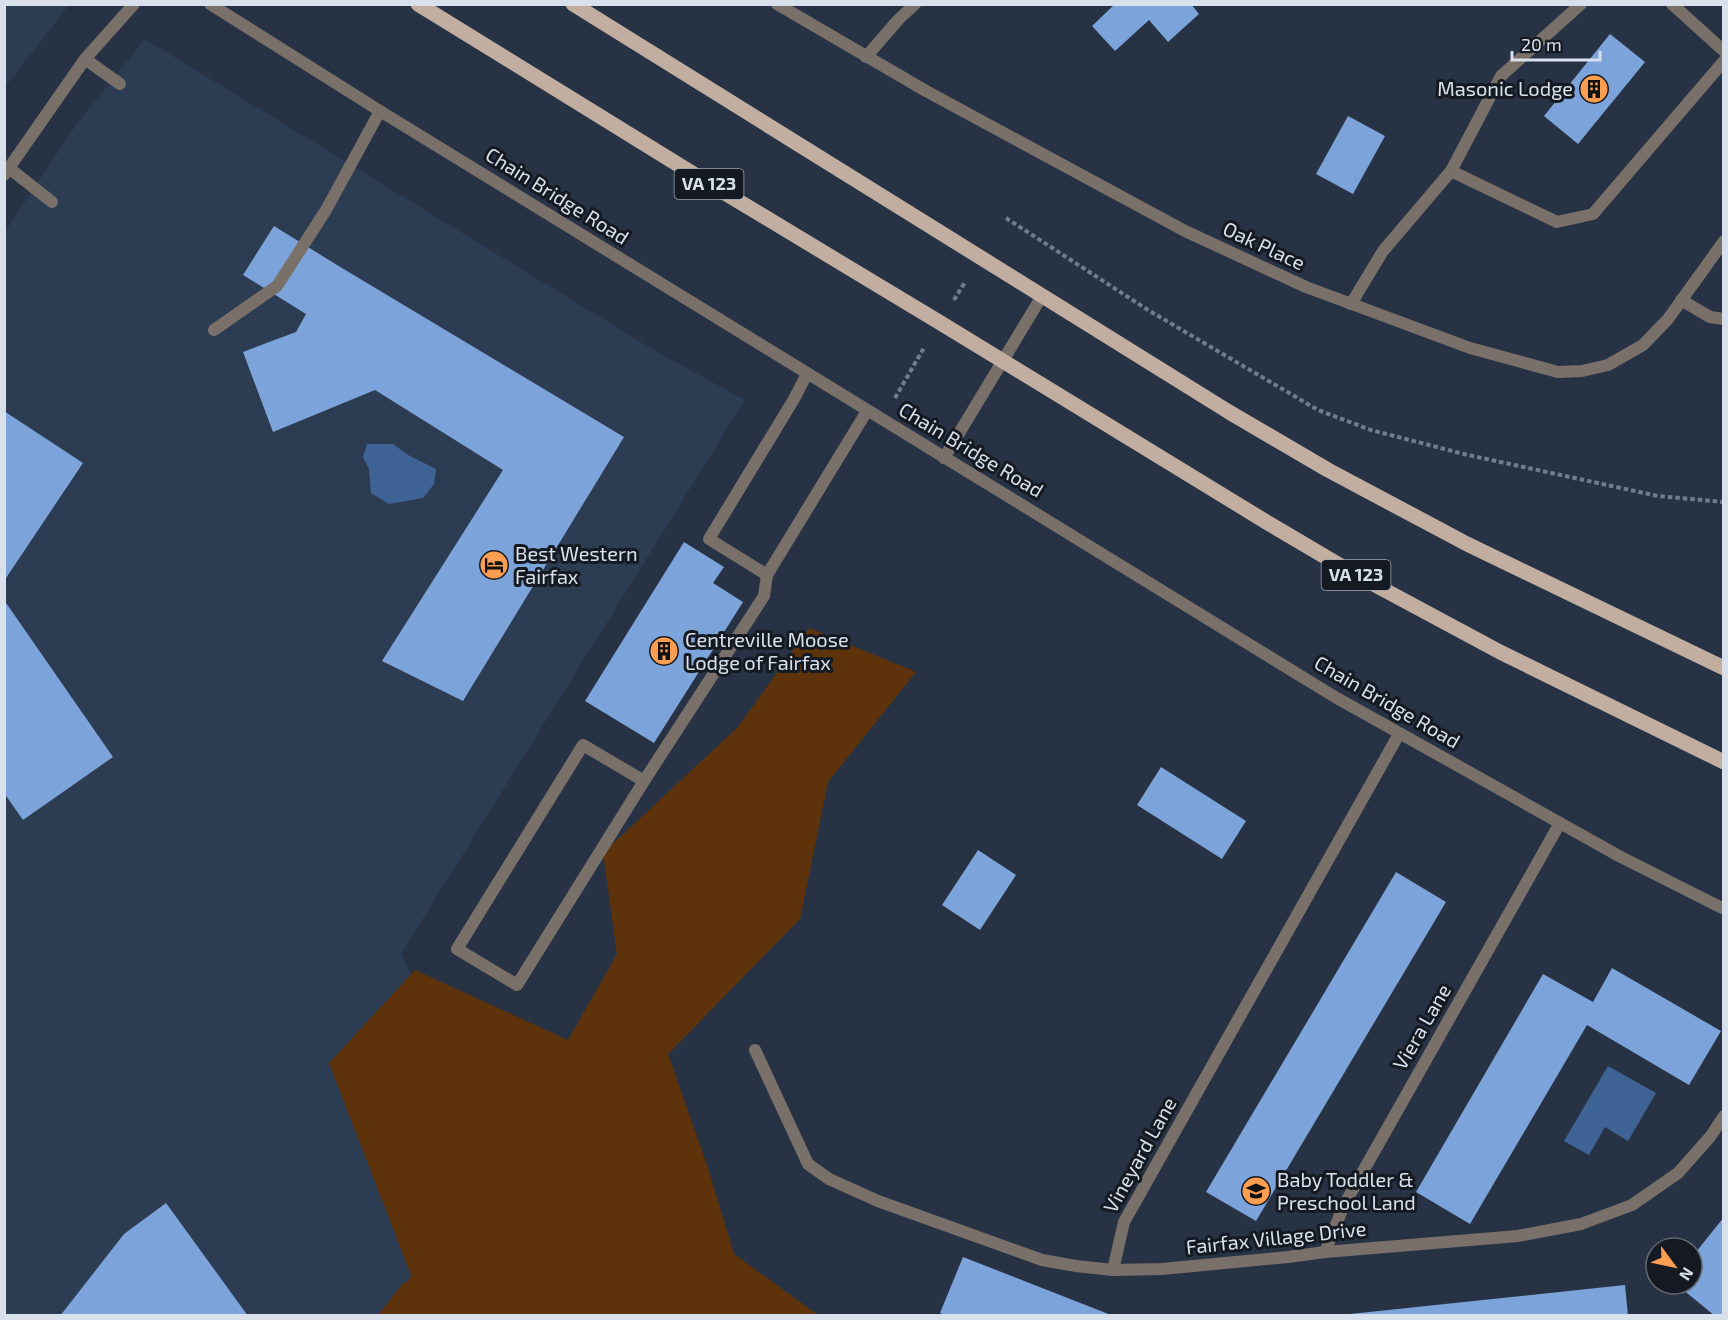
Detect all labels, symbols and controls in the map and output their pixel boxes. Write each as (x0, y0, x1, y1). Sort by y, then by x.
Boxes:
scale bar (1512, 24, 1600, 62)
text: 20 m (1521, 33, 1562, 55)
building icon: Masonic Lodge (1578, 73, 1610, 105)
place label: Masonic Lodge (1437, 76, 1573, 100)
street label: Chain Bridge Road (482, 141, 634, 249)
road number: VA 123 (674, 169, 744, 199)
street label: Oak Place (1220, 216, 1309, 275)
street label: Chain Bridge Road (895, 397, 1048, 502)
place label: Best Western Fairfax (515, 541, 638, 588)
hotel icon: Best Western Fairfax (478, 549, 510, 581)
road number: VA 123 (1322, 560, 1390, 590)
place label: Centreville Moose Lodge of Fairfax (685, 627, 849, 674)
building icon: Centreville Moose Lodge of Fairfax (648, 635, 680, 667)
street label: Chain Bridge Road (1310, 650, 1465, 753)
street label: Viera Lane (1387, 979, 1455, 1074)
street label: Vineyard Lane (1098, 1093, 1181, 1216)
place label: Baby Toddler & Preschool Land (1277, 1167, 1416, 1214)
school or university icon: Baby Toddler & Preschool Land (1240, 1175, 1272, 1207)
street label: Fairfax Village Drive (1185, 1216, 1367, 1258)
north arrow (1644, 1236, 1704, 1296)
text: N (1676, 1264, 1698, 1284)

